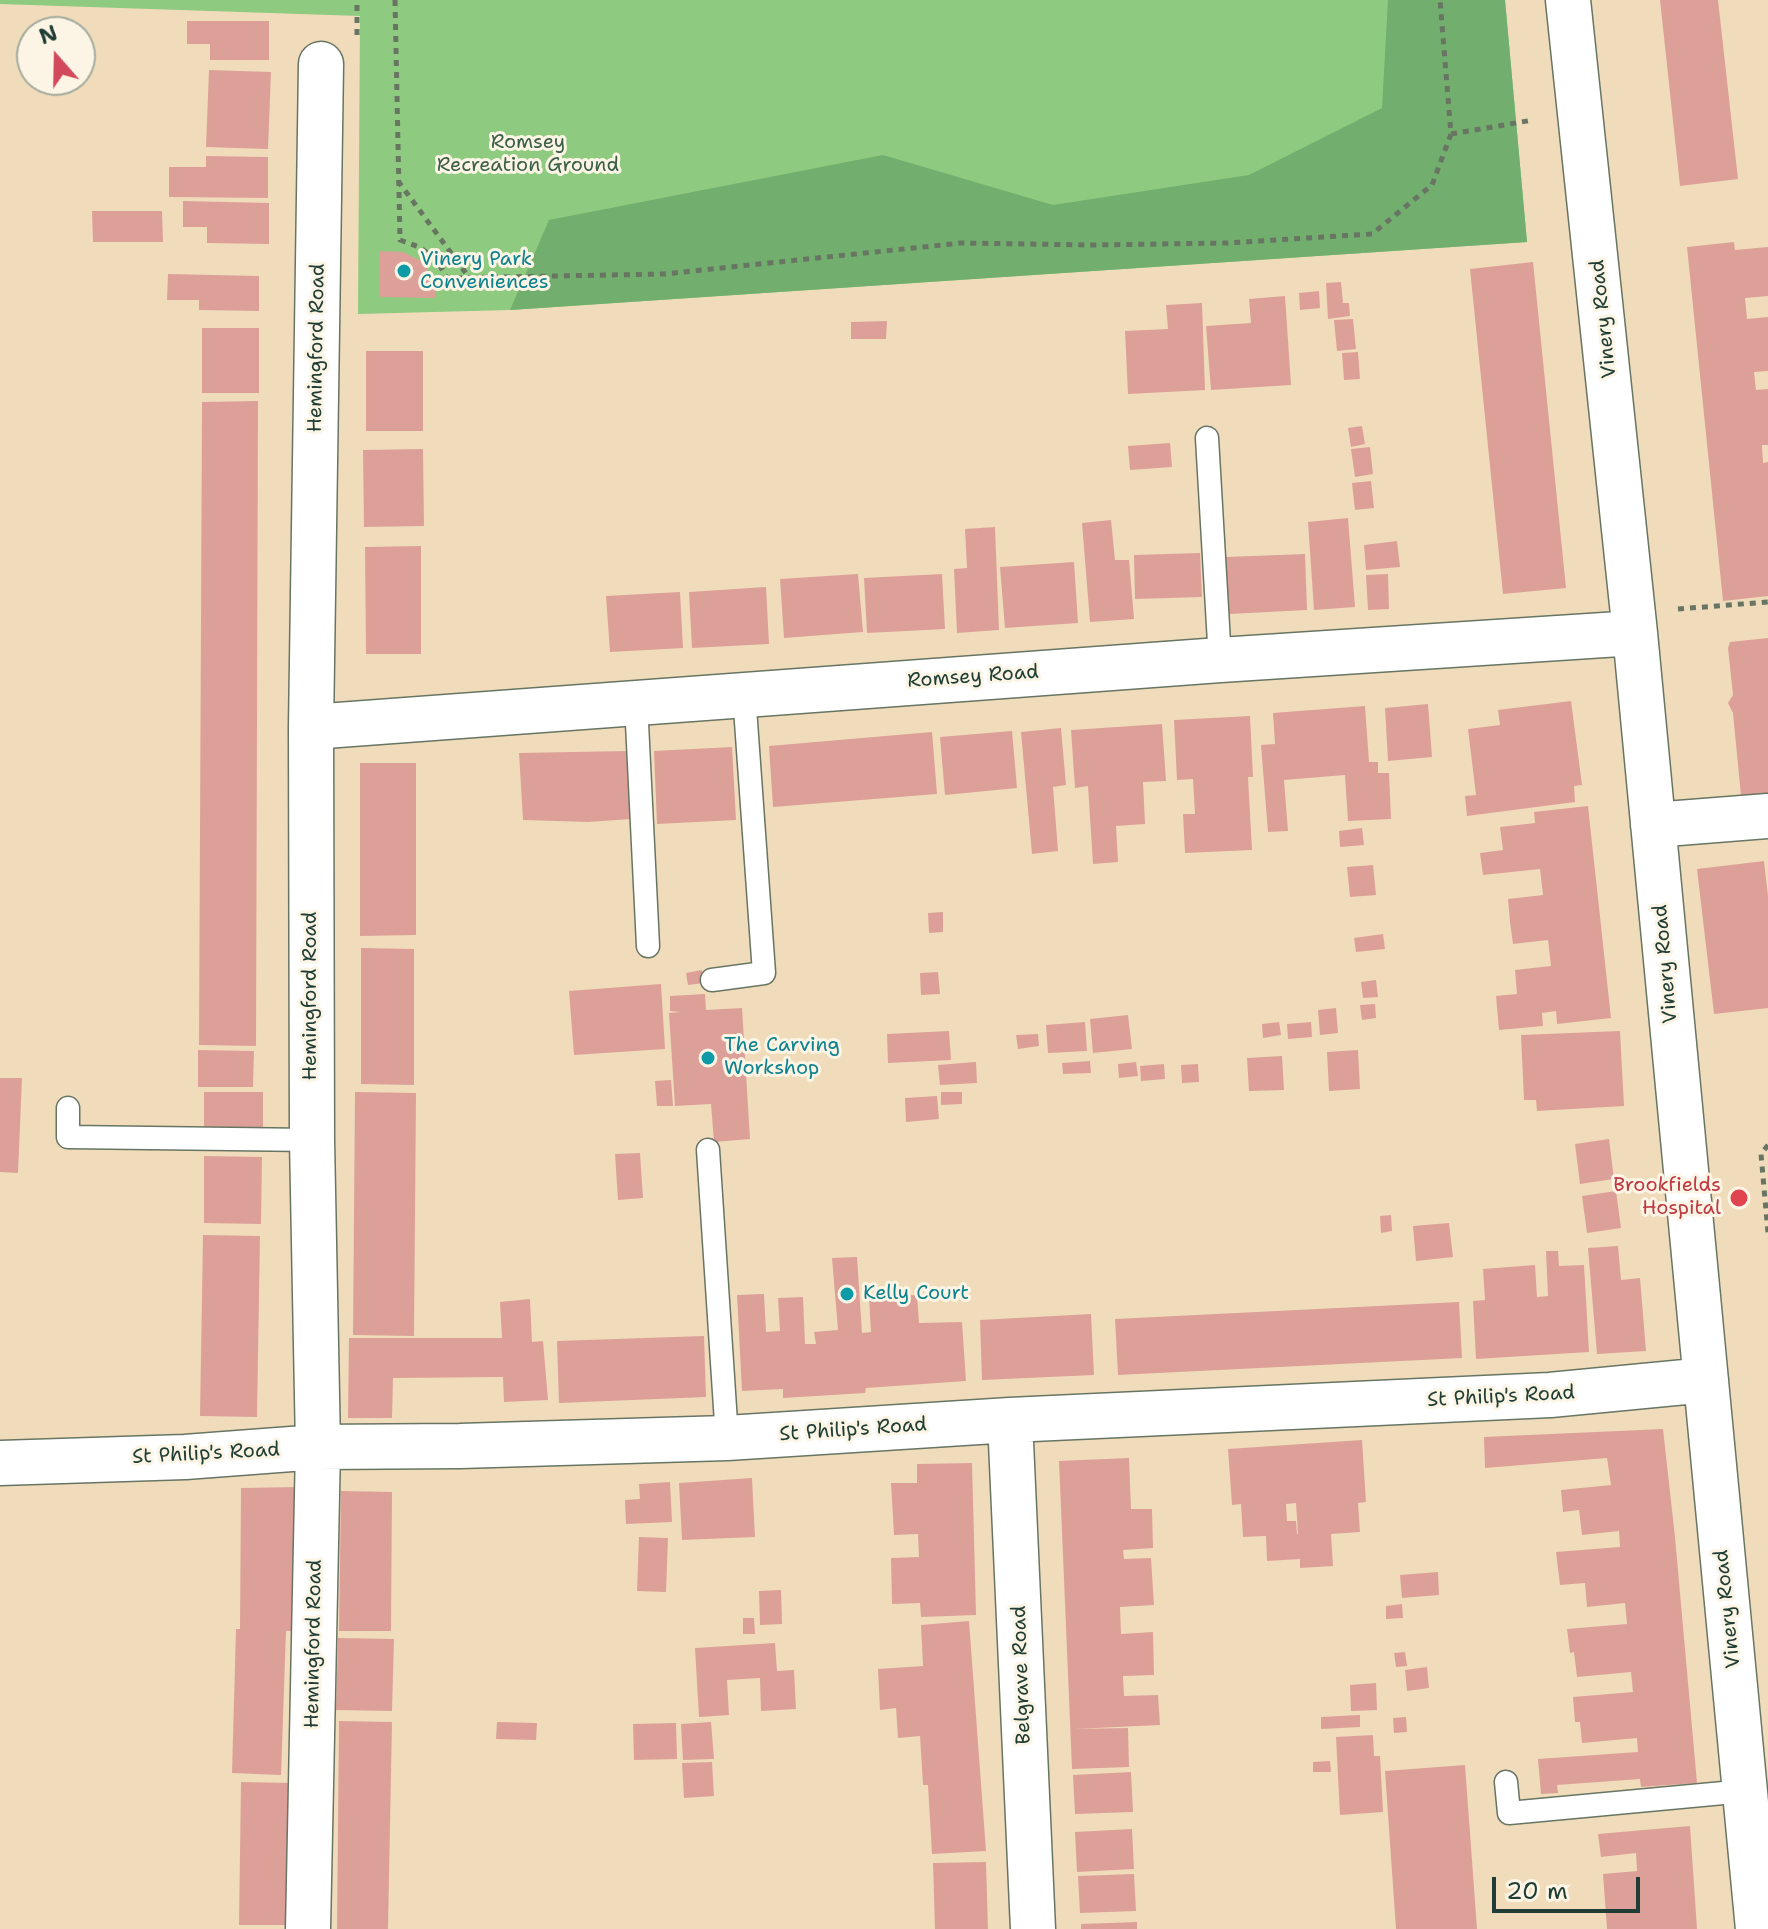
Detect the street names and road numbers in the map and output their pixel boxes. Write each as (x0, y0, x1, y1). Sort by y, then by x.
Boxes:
street label: Vinery Road (1586, 258, 1622, 380)
street label: Hemingford Road (304, 263, 330, 433)
street label: Romsey Road (906, 660, 1040, 694)
street label: Vinery Road (1649, 903, 1683, 1025)
street label: Hemingford Road (299, 911, 323, 1081)
street label: St Philip's Road (1427, 1381, 1575, 1413)
street label: St Philip's Road (778, 1413, 928, 1447)
street label: St Philip's Road (132, 1438, 280, 1470)
street label: Vinery Road (1710, 1548, 1746, 1670)
street label: Hemingford Road (301, 1559, 327, 1729)
street label: Belgrave Road (1008, 1605, 1036, 1745)

